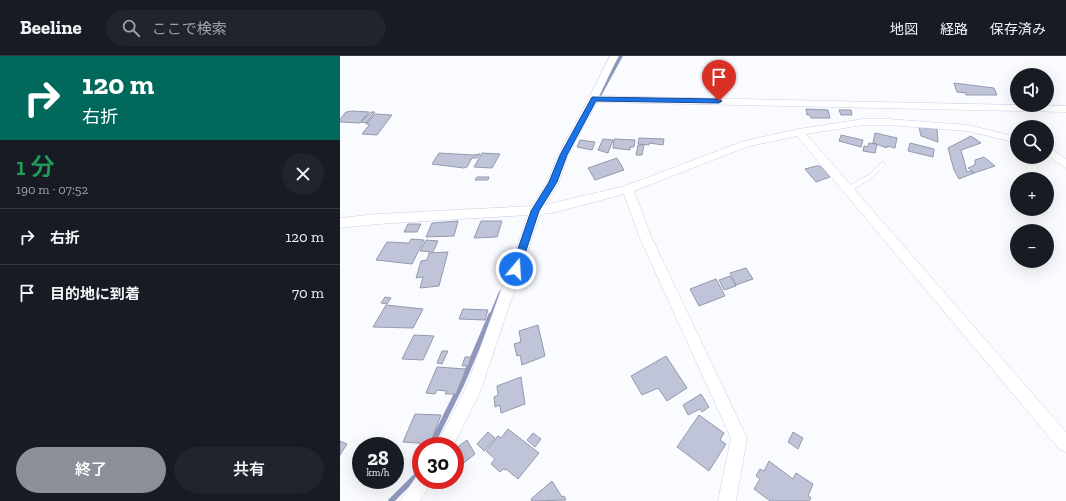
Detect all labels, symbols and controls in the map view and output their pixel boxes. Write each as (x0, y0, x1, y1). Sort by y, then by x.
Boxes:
search box (106, 10, 386, 46)
text: Beeline (20, 16, 82, 39)
icon: search (120, 17, 142, 39)
text: ここで検索 (152, 20, 227, 38)
text: 地図 (890, 21, 918, 38)
text: 経路 (940, 21, 968, 38)
text: 保存済み (990, 21, 1046, 38)
pin (702, 60, 736, 101)
icon: arrive (708, 66, 730, 88)
text: 120 m (82, 68, 154, 101)
map controls (1010, 68, 1054, 268)
button: sound (1010, 68, 1054, 112)
icon: right (16, 72, 68, 124)
text: 右折 (82, 106, 118, 128)
button: search (1010, 120, 1054, 164)
text: 1 分 (16, 152, 54, 181)
button: close (282, 153, 324, 195)
button: + (1010, 172, 1054, 216)
text: 190 m · 07:52 (16, 182, 88, 197)
button: − (1010, 224, 1054, 268)
icon: right (16, 226, 38, 248)
text: 120 m (286, 228, 324, 246)
text: 右折 (50, 229, 80, 247)
position arrow (495, 248, 537, 290)
icon: arrive (16, 282, 38, 304)
text: 70 m (292, 284, 324, 302)
text: 目的地に到着 (50, 285, 140, 303)
speed limit sign: 30 (412, 437, 464, 489)
text: 28 (367, 446, 389, 470)
button: 終了 (16, 447, 166, 493)
button: 共有 (174, 447, 324, 493)
text: km/h (367, 467, 389, 479)

